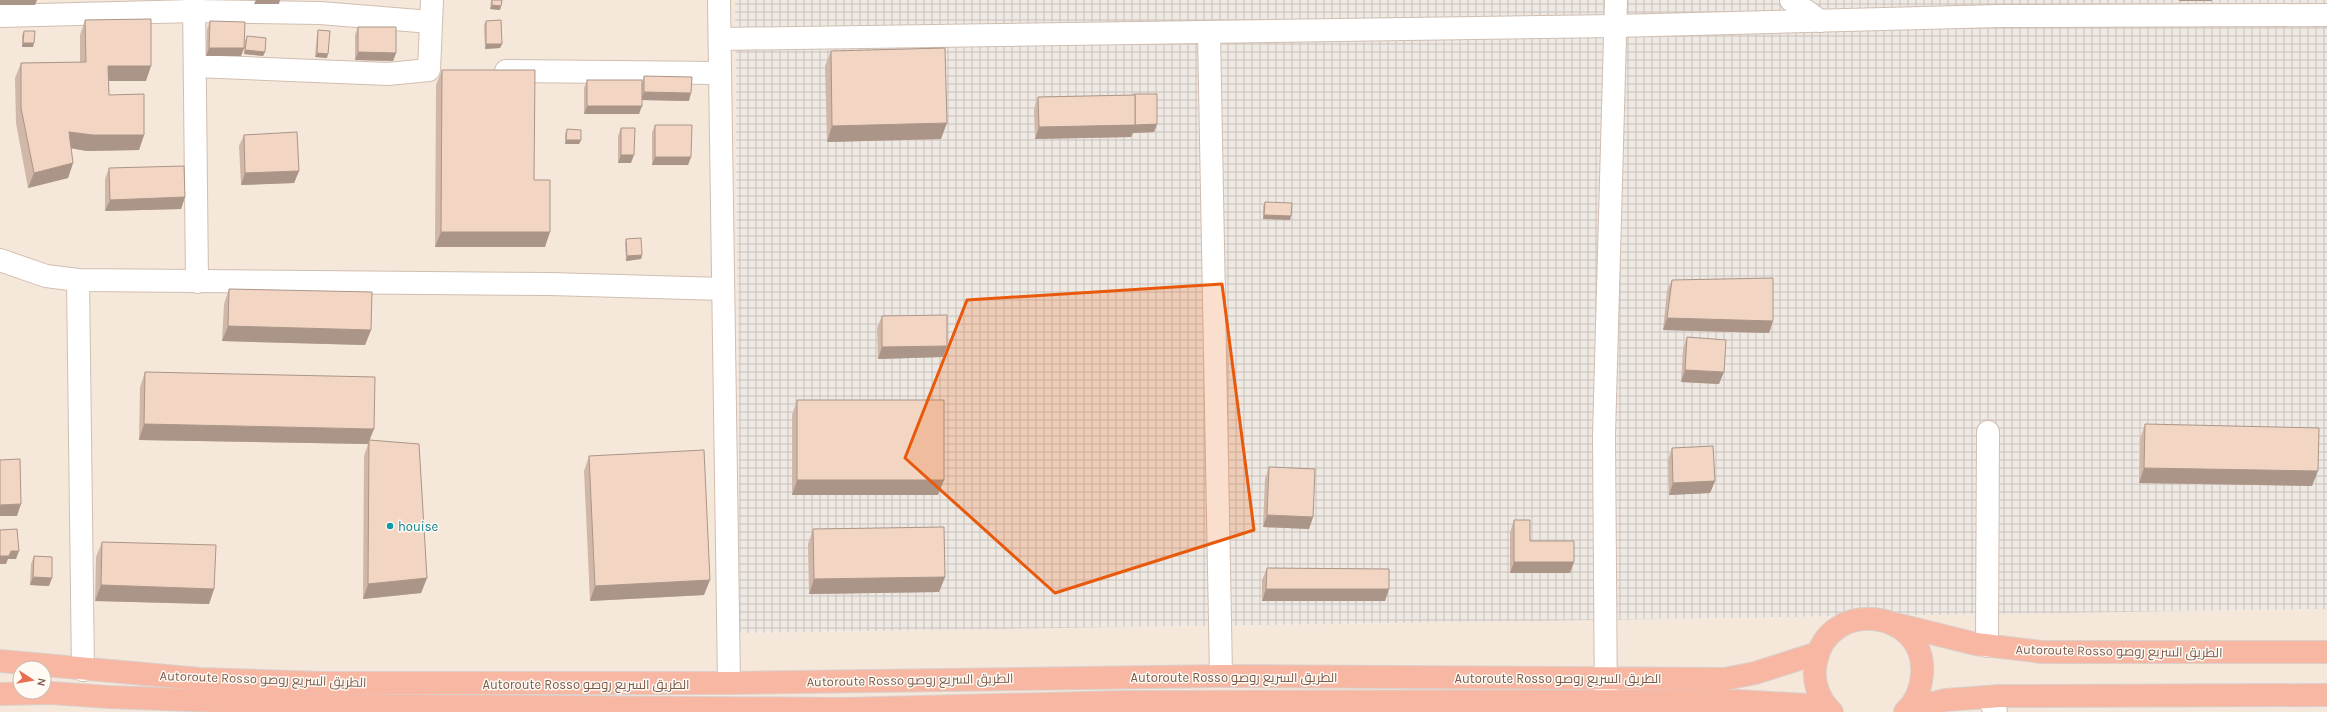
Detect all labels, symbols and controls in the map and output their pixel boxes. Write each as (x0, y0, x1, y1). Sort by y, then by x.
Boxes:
place label: houise (398, 519, 439, 534)
marker: houise (385, 521, 395, 531)
street label: Autoroute Rosso الطريق السريع روصو (2015, 642, 2223, 661)
north arrow (12, 660, 52, 700)
street label: Autoroute Rosso الطريق السريع روصو (159, 668, 367, 691)
street label: Autoroute Rosso الطريق السريع روصو (1131, 670, 1337, 686)
street label: Autoroute Rosso الطريق السريع روصو (806, 671, 1014, 690)
street label: Autoroute Rosso الطريق السريع روصو (1455, 671, 1661, 687)
text: N (34, 677, 48, 687)
street label: Autoroute Rosso الطريق السريع روصو (483, 677, 689, 693)

